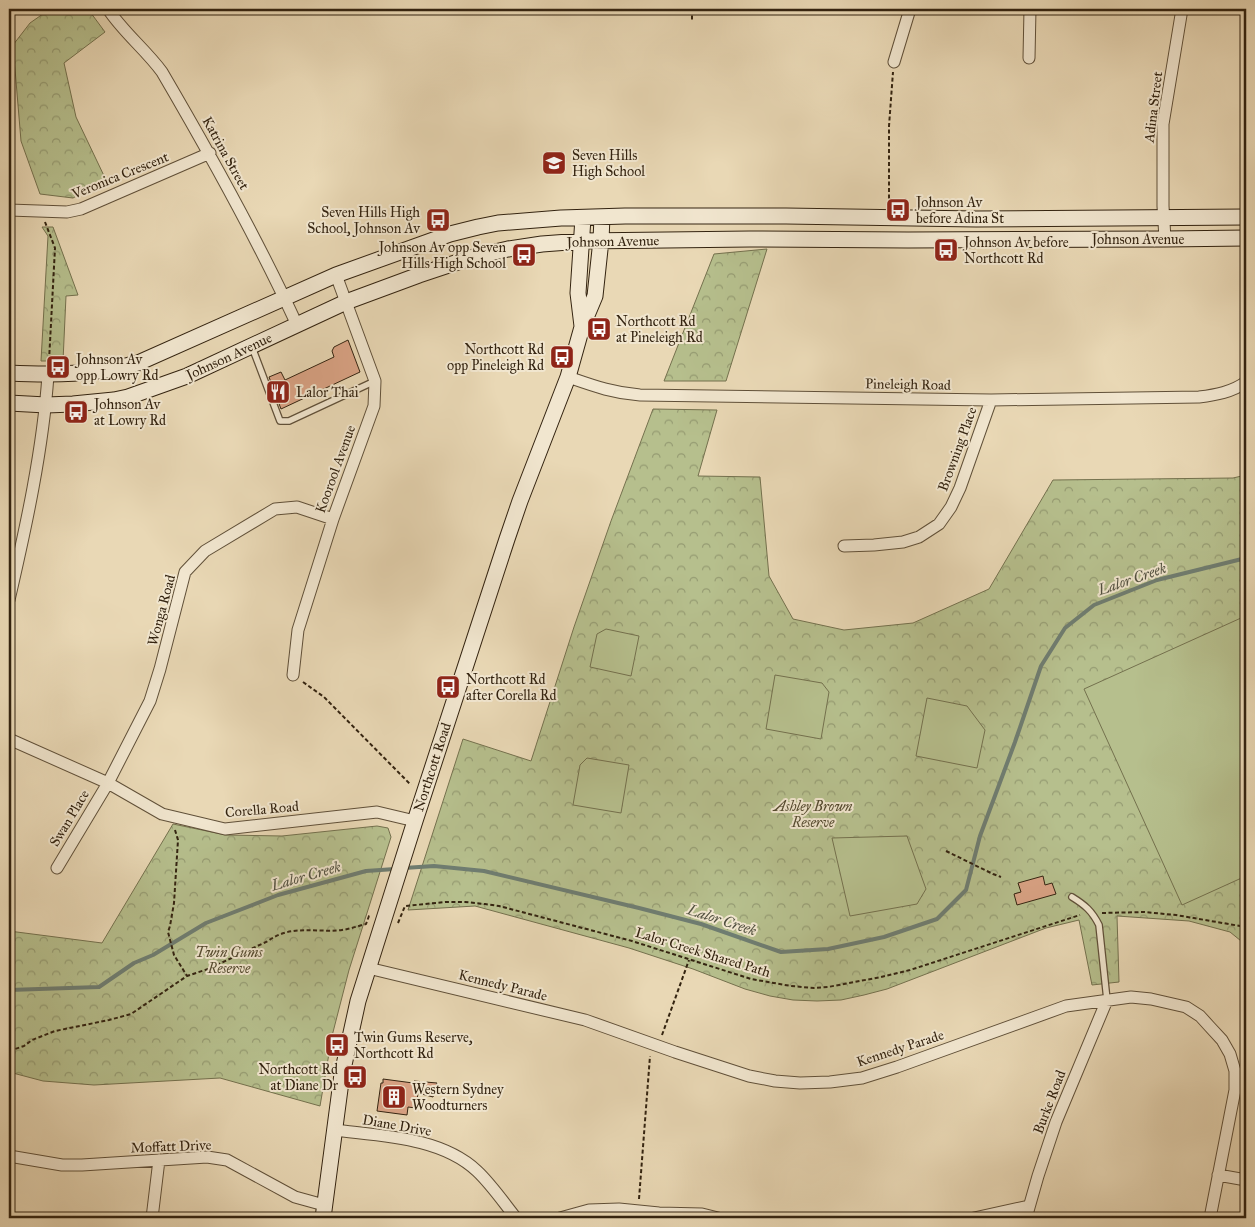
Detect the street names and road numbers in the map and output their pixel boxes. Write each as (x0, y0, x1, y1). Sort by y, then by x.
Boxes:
street label: Adina Street (1141, 70, 1166, 145)
street label: Katrina Street (198, 114, 253, 193)
street label: Veronica Crescent (68, 148, 171, 203)
street label: Johnson Avenue (1090, 231, 1185, 249)
street label: Johnson Avenue (565, 232, 660, 252)
street label: Johnson Avenue (182, 329, 275, 386)
street label: Pineleigh Road (865, 375, 951, 394)
street label: Browning Place (934, 404, 981, 494)
street label: Koorool Avenue (312, 423, 359, 515)
street label: Wonga Road (144, 573, 179, 647)
street label: Northcott Road (410, 721, 455, 814)
street label: Swan Place (46, 787, 93, 850)
street label: Corella Road (224, 798, 300, 821)
street label: Lalor Creek Shared Path (633, 924, 773, 981)
street label: Kennedy Parade (457, 966, 549, 1005)
street label: Kennedy Parade (854, 1026, 946, 1071)
street label: Burke Road (1030, 1068, 1069, 1136)
street label: Diane Drive (361, 1111, 433, 1140)
street label: Moffatt Drive (130, 1137, 212, 1156)

